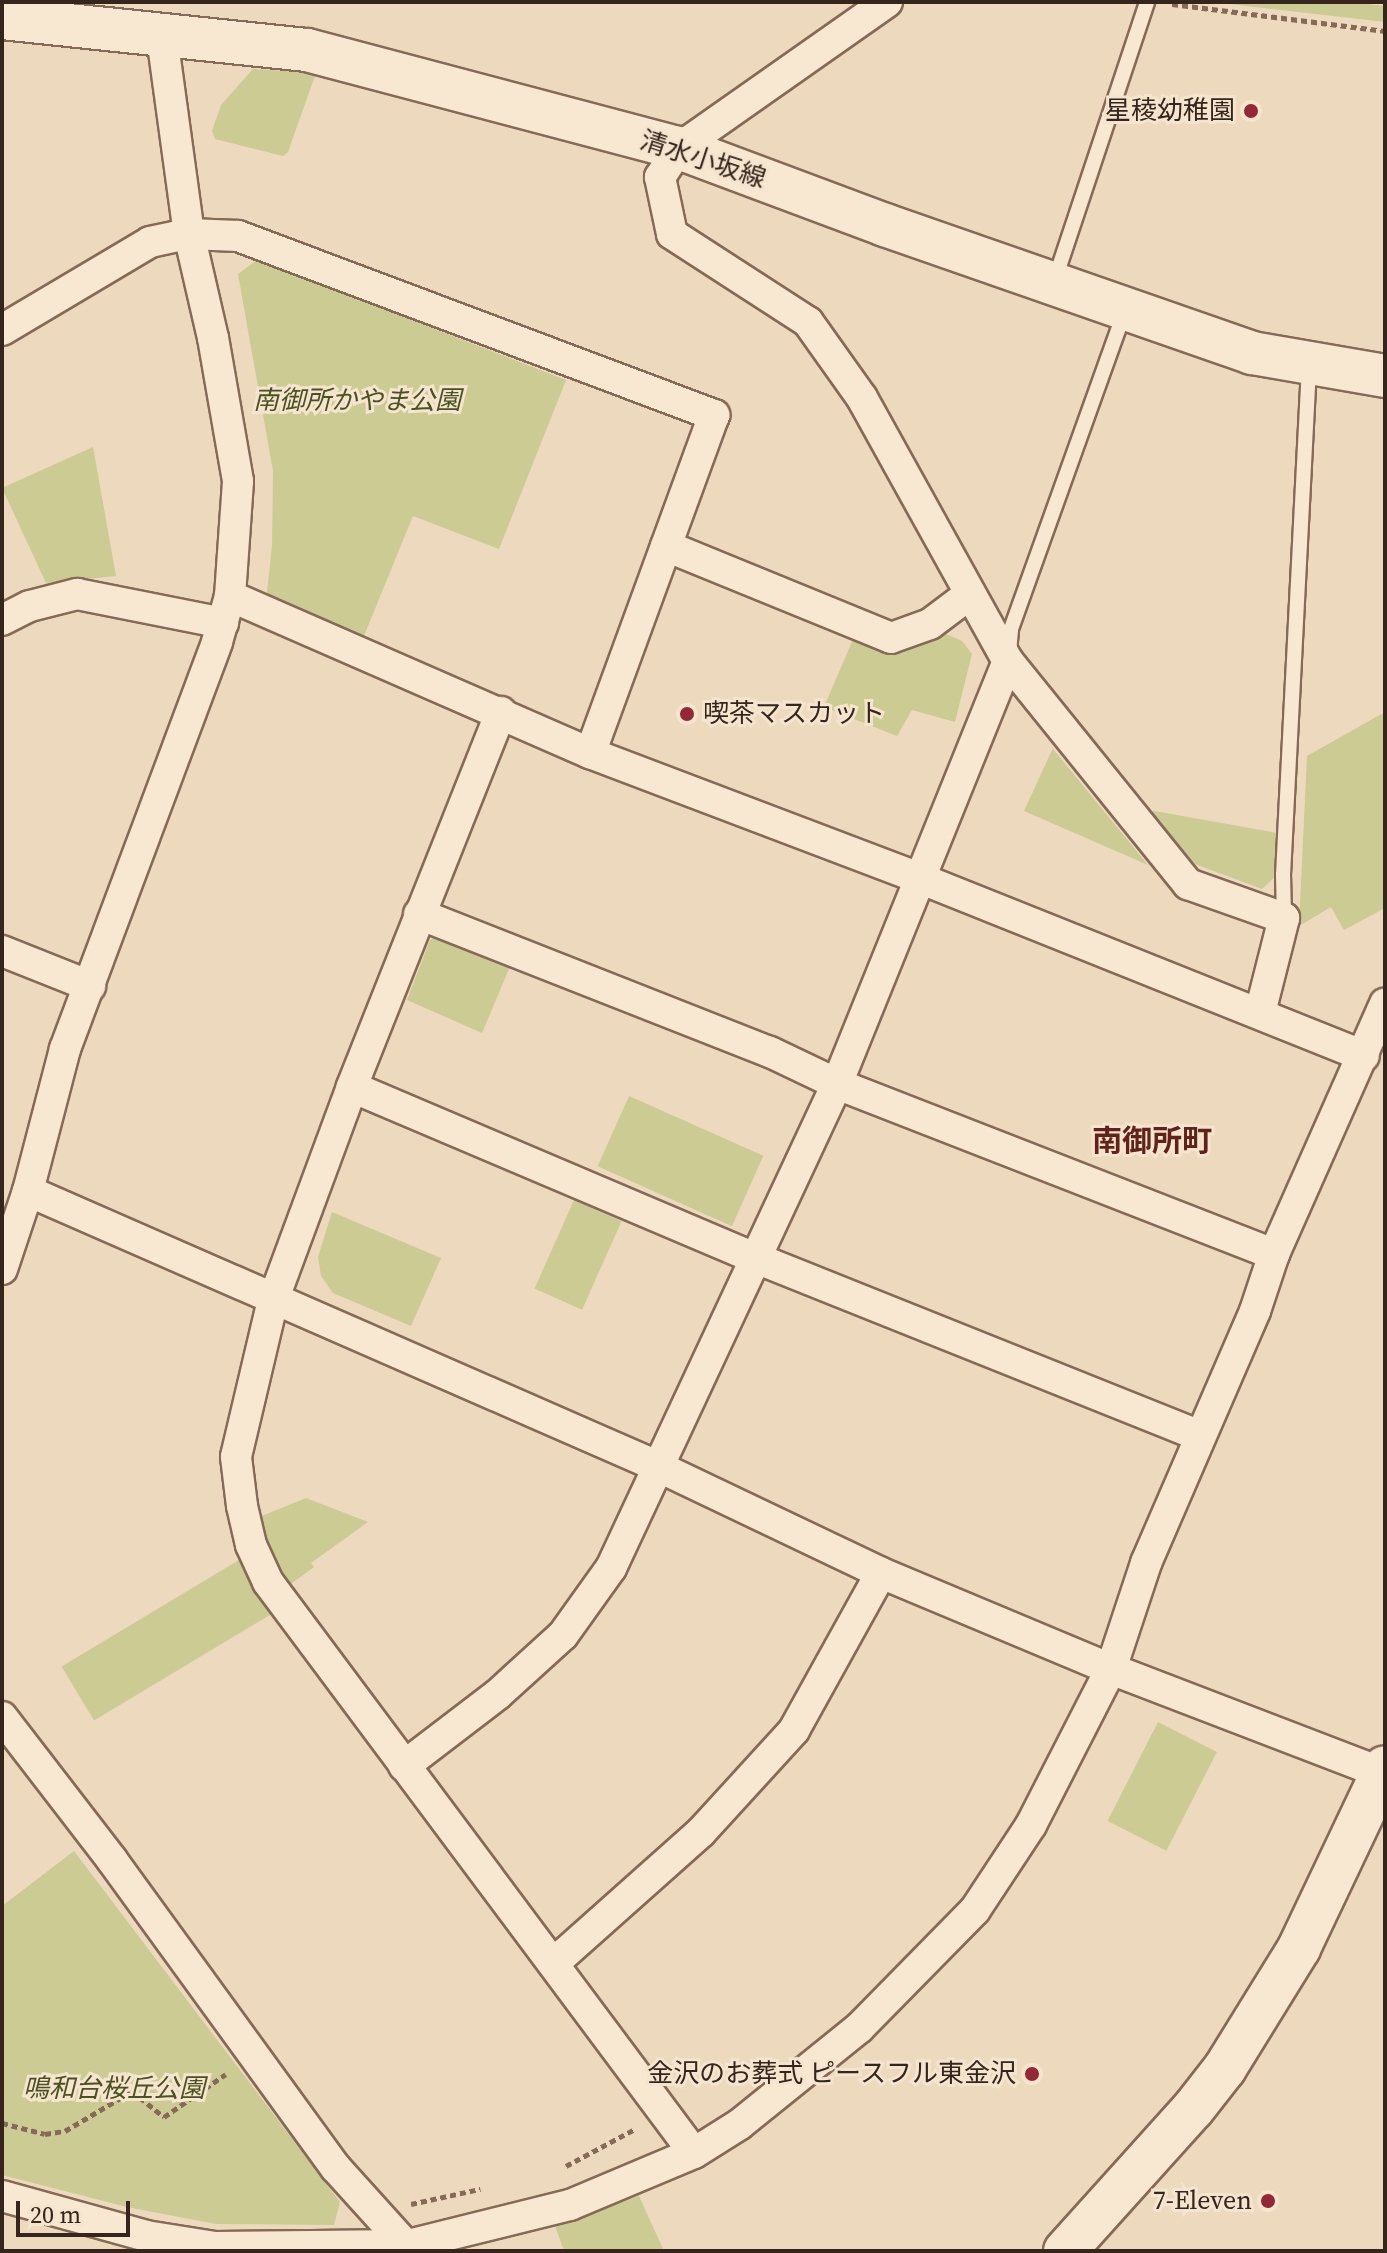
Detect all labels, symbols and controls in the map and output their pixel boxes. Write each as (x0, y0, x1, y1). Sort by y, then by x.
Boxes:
place label: 星稜幼稚園 (1105, 95, 1235, 127)
marker: 星稜幼稚園 (1242, 102, 1260, 120)
street label: 清水小坂線 (636, 125, 770, 195)
park label: 南御所かやま公園 (253, 385, 461, 417)
place label: 喫茶マスカット (703, 698, 885, 730)
marker: 喫茶マスカット (678, 705, 696, 723)
district label: 南御所町 (1092, 1123, 1212, 1159)
place label: 金沢のお葬式 ピースフル東金沢 (646, 2058, 1016, 2090)
marker: 金沢のお葬式 ピースフル東金沢 (1023, 2065, 1041, 2083)
park label: 鳴和台桜丘公園 (23, 2073, 205, 2105)
scale bar (20, 2185, 134, 2235)
place label: 7-Eleven (1153, 2185, 1252, 2217)
marker: 7-Eleven (1259, 2192, 1277, 2210)
text: 20 m (30, 2198, 81, 2231)

